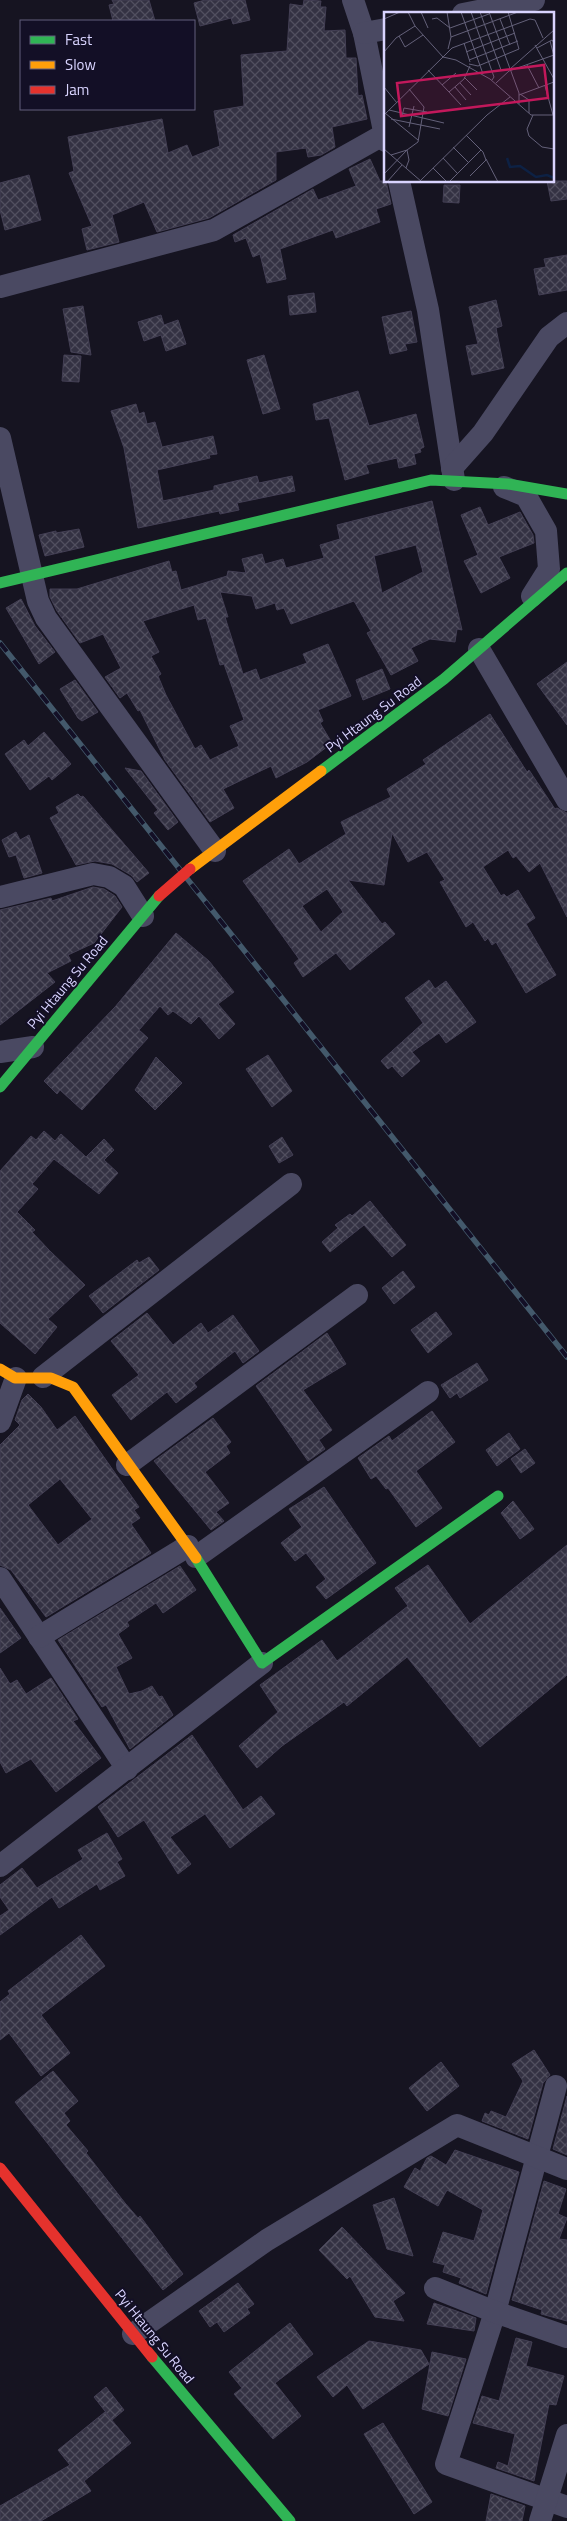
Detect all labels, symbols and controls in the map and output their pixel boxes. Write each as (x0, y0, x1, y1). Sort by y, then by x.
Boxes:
inset map (384, 12, 554, 182)
legend (20, 20, 195, 110)
text: Fast (65, 28, 93, 51)
text: Slow (65, 53, 96, 76)
text: Jam (65, 78, 89, 101)
street label: Pyi Htaung Su Road (320, 671, 426, 757)
street label: Pyi Htaung Su Road (22, 931, 112, 1033)
street label: Pyi Htaung Su Road (110, 2284, 200, 2388)

